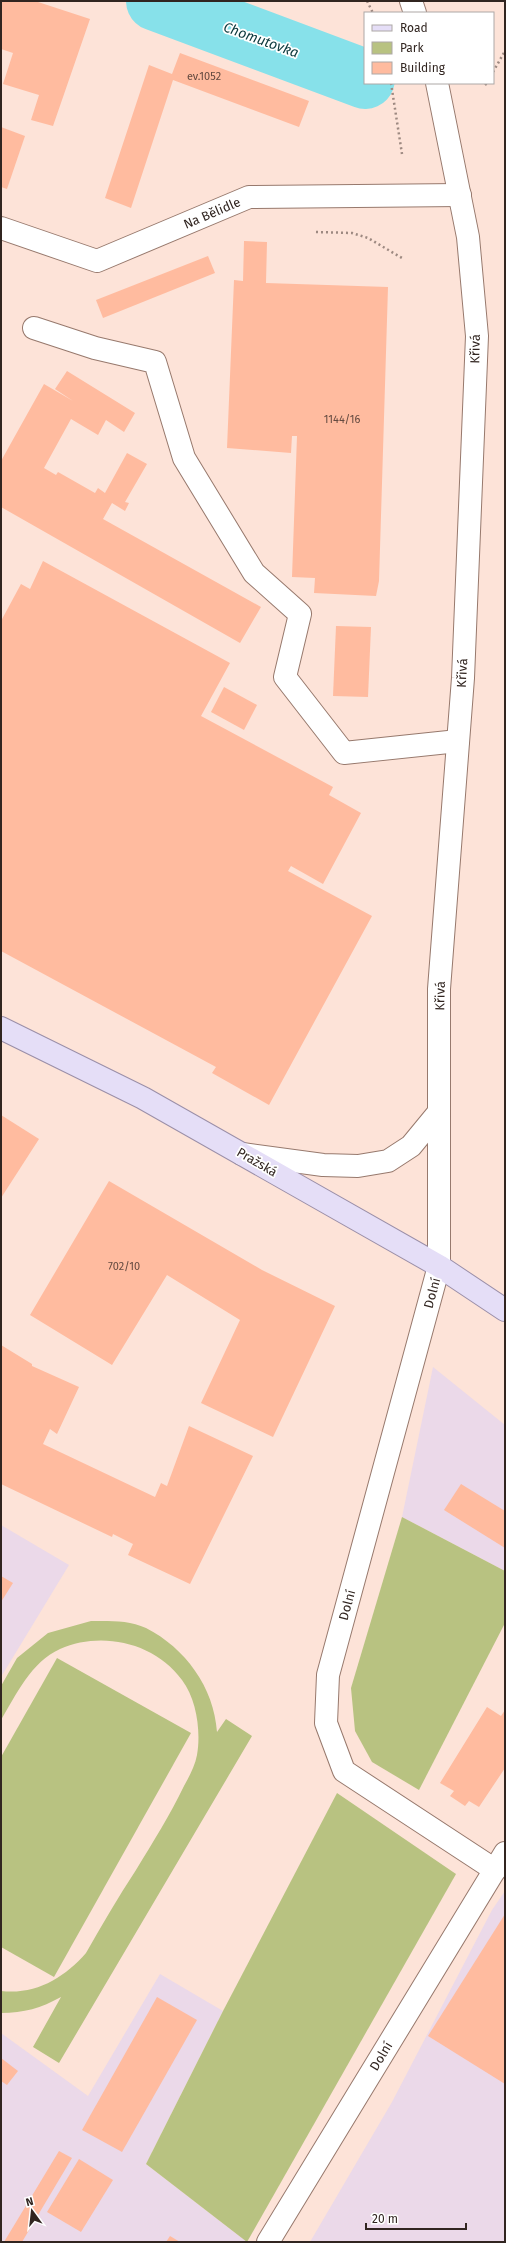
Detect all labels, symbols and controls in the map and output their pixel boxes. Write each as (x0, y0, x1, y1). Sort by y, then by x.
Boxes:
legend (364, 12, 494, 84)
water label: Chomutovka (221, 19, 301, 61)
text: Road (400, 21, 428, 35)
text: Park (400, 41, 424, 55)
text: Building (400, 61, 446, 75)
house number: ev.1052 (187, 70, 221, 83)
street label: Na Bělidle (181, 194, 243, 232)
street label: Křivá (467, 334, 483, 364)
house number: 1144/16 (324, 413, 360, 426)
street label: Křivá (454, 658, 470, 688)
street label: Křivá (432, 981, 448, 1011)
street label: Pražská (234, 1144, 280, 1180)
house number: 702/10 (108, 1260, 140, 1273)
street label: Dolní (421, 1276, 443, 1310)
street label: Dolní (336, 1588, 358, 1622)
street label: Dolní (367, 2039, 396, 2073)
north arrow (12, 2191, 52, 2231)
text: N (24, 2195, 35, 2209)
scale bar (366, 2205, 466, 2231)
text: 20 m (372, 2212, 398, 2226)

